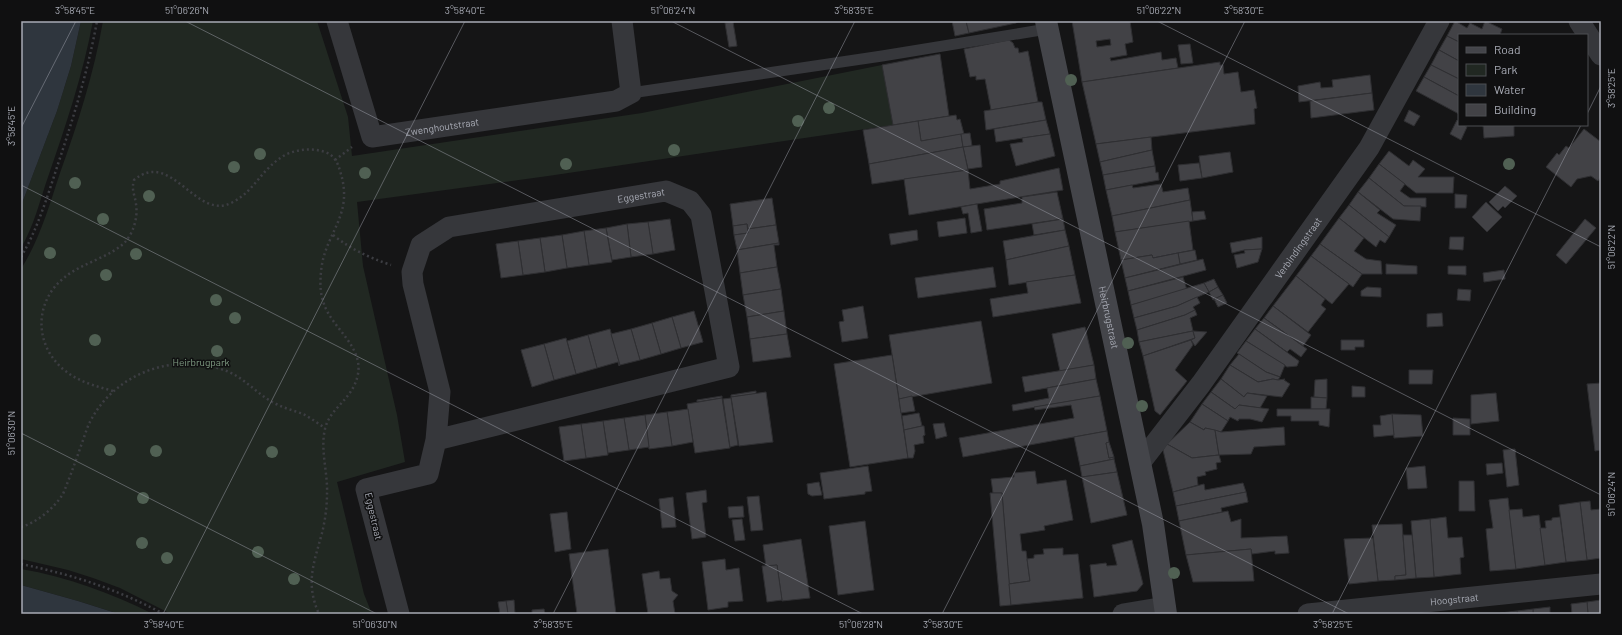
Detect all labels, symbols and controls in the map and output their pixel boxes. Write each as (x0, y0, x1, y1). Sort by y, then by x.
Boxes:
text: 3°58'45"E (55, 4, 95, 16)
text: 51°06'26"N (165, 4, 209, 16)
text: 3°58'40"E (445, 4, 485, 16)
text: 51°06'24"N (651, 4, 695, 16)
text: 3°58'35"E (834, 4, 874, 16)
text: 51°06'22"N (1137, 4, 1181, 16)
text: 3°58'30"E (1224, 4, 1264, 16)
legend (1458, 34, 1588, 126)
text: Road (1494, 42, 1521, 56)
text: Park (1494, 62, 1518, 76)
text: 3°58'25"E (1605, 68, 1617, 108)
text: Water (1494, 82, 1526, 96)
text: Building (1494, 102, 1536, 116)
text: 3°58'45"E (5, 106, 17, 146)
street label: Zwenghoutstraat (404, 115, 480, 138)
street label: Eggestraat (616, 185, 666, 205)
street label: Verbindingstraat (1272, 215, 1324, 281)
text: 51°06'22"N (1605, 225, 1617, 269)
street label: Heirbrugstraat (1097, 285, 1122, 350)
park label: Heirbrugpark (172, 356, 230, 368)
text: 51°06'30"N (5, 411, 17, 455)
text: 51°06'24"N (1605, 472, 1617, 516)
street label: Eggestraat (363, 491, 385, 541)
street label: Hoogstraat (1429, 591, 1479, 607)
text: 3°58'40"E (144, 618, 184, 630)
text: 51°06'30"N (353, 618, 397, 630)
text: 3°58'35"E (533, 618, 573, 630)
text: 51°06'28"N (839, 618, 883, 630)
text: 3°58'30"E (923, 618, 963, 630)
text: 3°58'25"E (1313, 618, 1353, 630)

